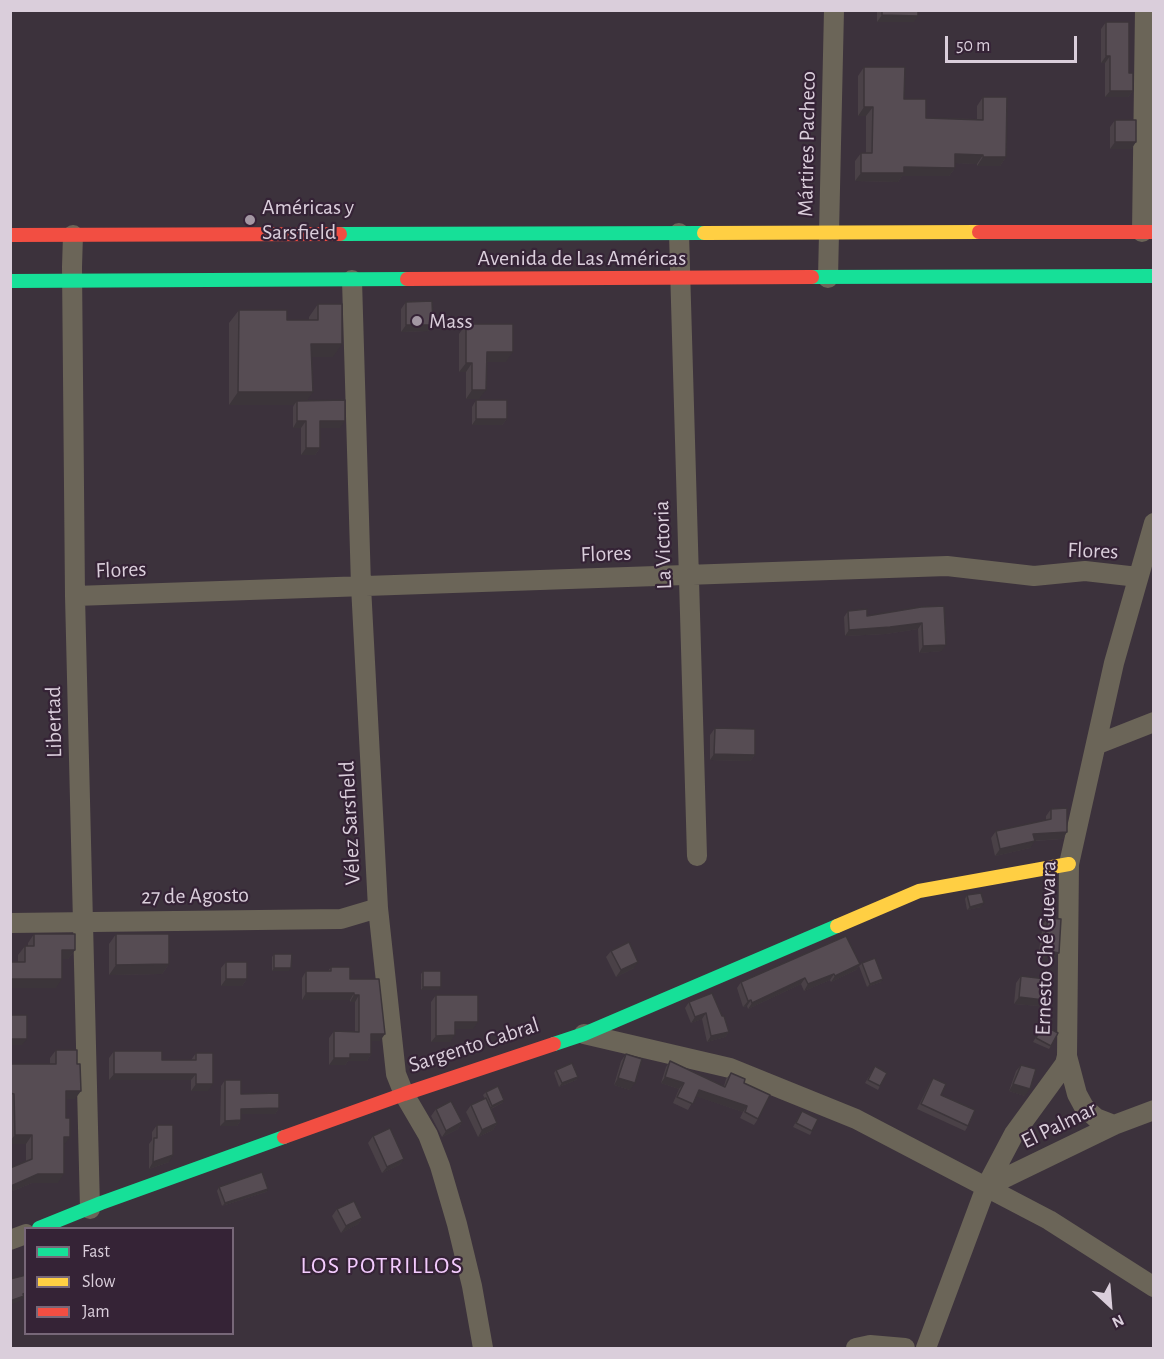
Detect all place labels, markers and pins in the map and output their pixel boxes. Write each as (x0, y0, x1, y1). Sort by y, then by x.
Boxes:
place label: Américas y Sarsfield (262, 194, 354, 246)
marker: Américas y Sarsfield (243, 213, 257, 227)
place label: Mass (429, 308, 473, 334)
marker: Mass (410, 314, 424, 328)

